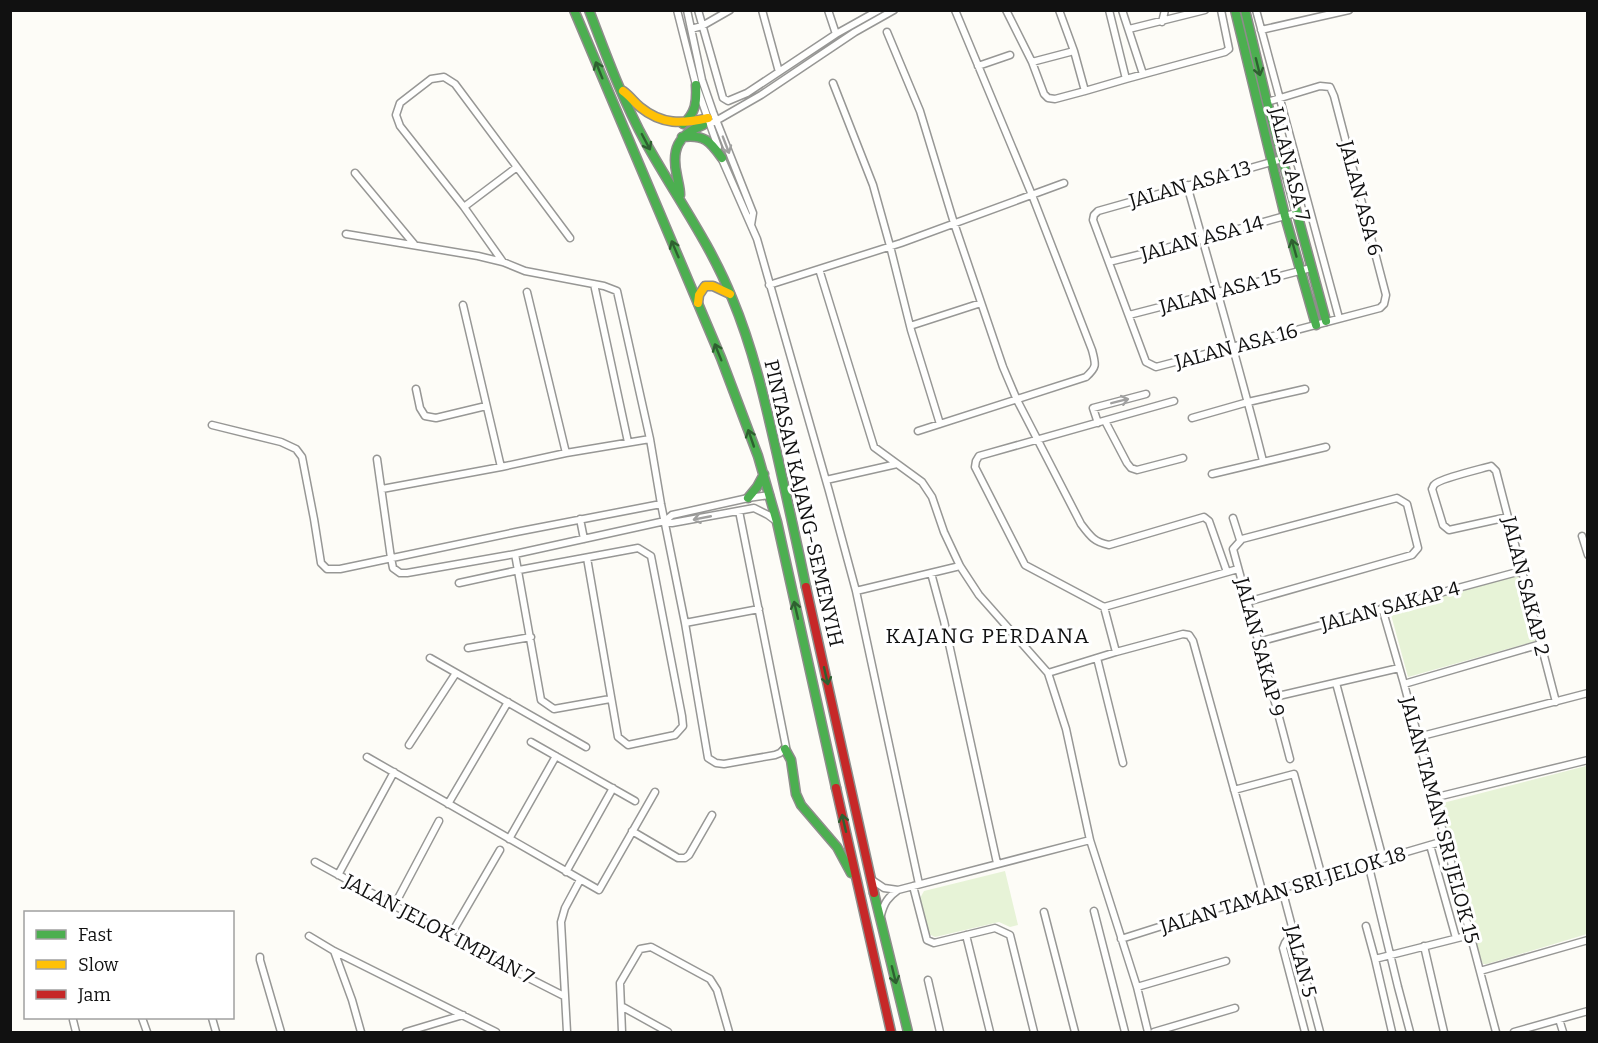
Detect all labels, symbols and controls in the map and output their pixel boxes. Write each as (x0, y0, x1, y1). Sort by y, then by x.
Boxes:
one-way arrow (1253, 58, 1264, 77)
one-way arrow (593, 61, 604, 80)
street label: JALAN ASA 7 (1264, 104, 1316, 223)
one-way arrow (640, 133, 652, 150)
one-way arrow (721, 135, 732, 154)
street label: JALAN ASA 6 (1334, 137, 1388, 258)
street label: JALAN ASA 13 (1125, 155, 1254, 213)
street label: JALAN ASA 14 (1137, 210, 1266, 266)
one-way arrow (1288, 239, 1299, 258)
one-way arrow (669, 241, 680, 259)
street label: JALAN ASA 15 (1156, 263, 1284, 319)
street label: JALAN ASA 16 (1171, 318, 1300, 374)
one-way arrow (712, 344, 723, 362)
street label: PINTASAN KAJANG-SEMENYIH (759, 357, 849, 649)
one-way arrow (1110, 395, 1129, 407)
one-way arrow (745, 429, 756, 448)
one-way arrow (693, 513, 713, 524)
street label: JALAN SAKAP 2 (1497, 513, 1555, 658)
street label: JALAN SAKAP 9 (1230, 574, 1290, 719)
street label: JALAN SAKAP 4 (1317, 576, 1463, 636)
one-way arrow (790, 601, 802, 620)
district label: KAJANG PERDANA (885, 623, 1091, 649)
one-way arrow (821, 666, 833, 685)
street label: JALAN TAMAN SRI JELOK 15 (1395, 693, 1485, 946)
one-way arrow (837, 814, 849, 833)
street label: JALAN TAMAN SRI JELOK 18 (1156, 841, 1409, 939)
street label: JALAN JELOK IMPIAN 7 (339, 868, 538, 989)
legend (24, 911, 234, 1019)
street label: JALAN 5 (1280, 921, 1322, 1000)
text: Fast (78, 924, 113, 946)
text: Slow (78, 954, 119, 976)
one-way arrow (889, 965, 901, 984)
text: Jam (77, 984, 111, 1006)

